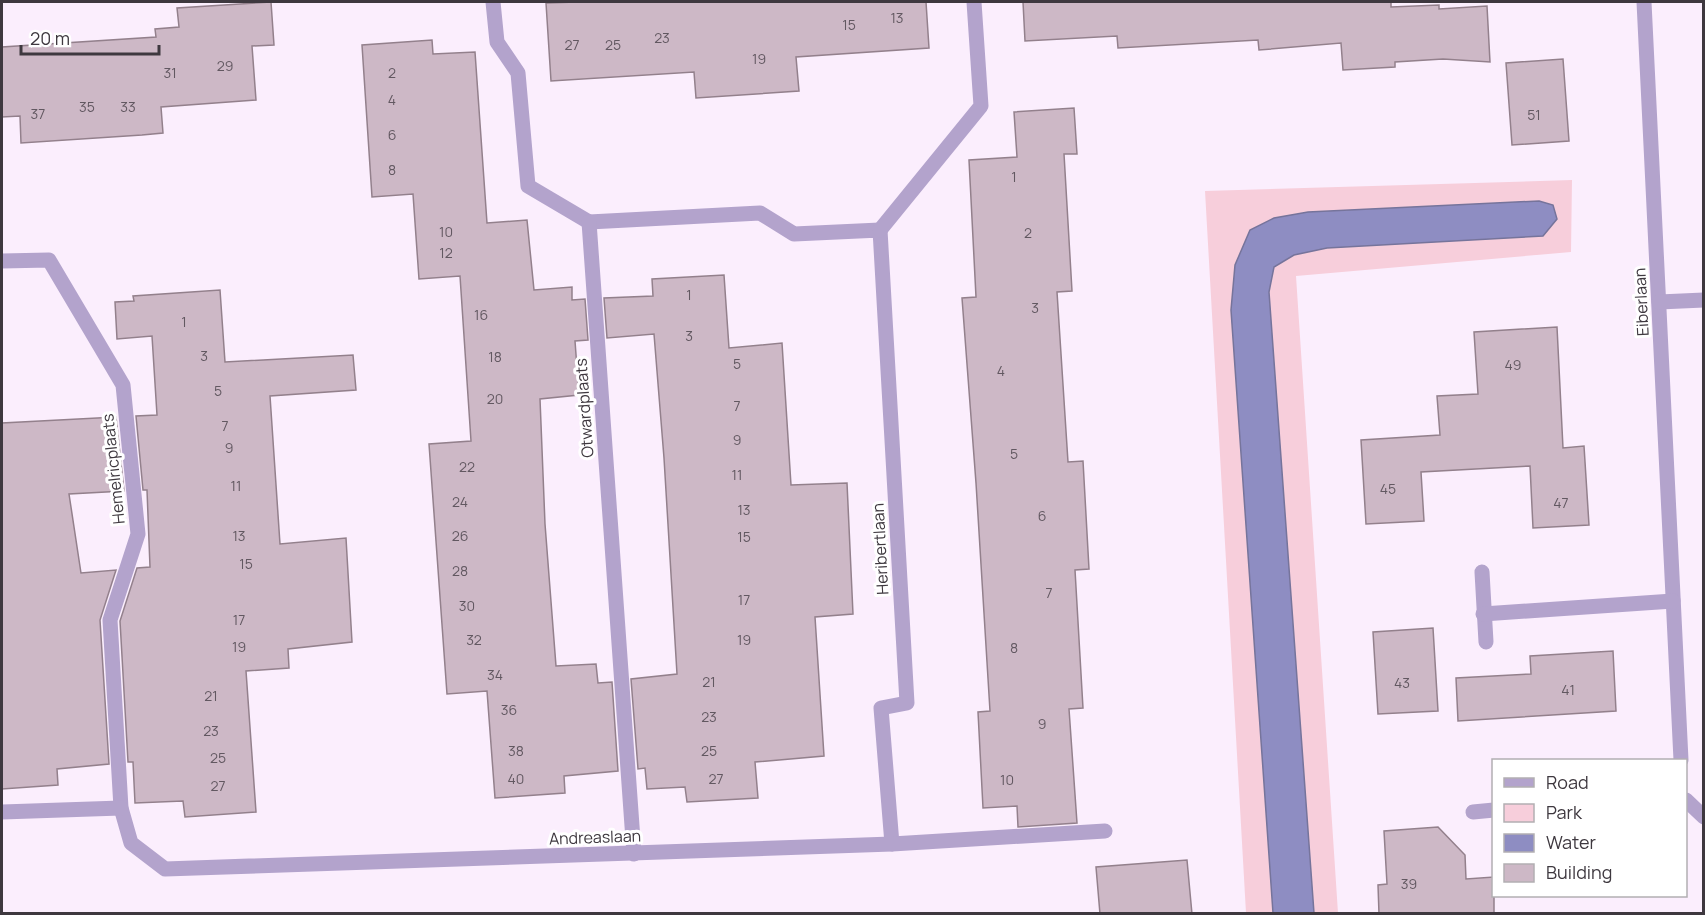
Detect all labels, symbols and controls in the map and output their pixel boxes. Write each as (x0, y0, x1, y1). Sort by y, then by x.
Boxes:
house number: 13 (890, 8, 904, 27)
house number: 15 (842, 15, 856, 34)
scale bar (21, 18, 159, 56)
text: 20 m (30, 26, 70, 50)
house number: 23 (654, 28, 670, 47)
house number: 27 (564, 35, 580, 54)
house number: 25 (605, 35, 621, 54)
house number: 19 (752, 49, 766, 68)
house number: 29 (217, 56, 233, 75)
house number: 31 (163, 63, 177, 82)
house number: 2 (388, 63, 396, 82)
house number: 4 (388, 90, 396, 109)
house number: 35 (79, 97, 95, 116)
house number: 33 (120, 97, 136, 116)
house number: 37 (31, 104, 45, 123)
house number: 51 (1527, 105, 1541, 124)
house number: 6 (388, 125, 396, 144)
house number: 8 (388, 160, 396, 179)
house number: 1 (1011, 167, 1017, 186)
house number: 10 (439, 222, 453, 241)
house number: 2 (1024, 223, 1032, 242)
house number: 12 (439, 243, 453, 262)
street label: Eiberlaan (1628, 267, 1654, 337)
house number: 1 (686, 285, 692, 304)
house number: 3 (1031, 298, 1039, 317)
house number: 16 (474, 305, 488, 324)
house number: 1 (181, 312, 187, 331)
house number: 3 (685, 326, 693, 345)
house number: 3 (200, 346, 208, 365)
house number: 18 (488, 347, 502, 366)
house number: 5 (733, 354, 741, 373)
house number: 49 (1505, 355, 1521, 374)
street label: Otwardplaats (570, 358, 598, 458)
house number: 4 (997, 361, 1005, 380)
house number: 5 (214, 381, 222, 400)
house number: 20 (487, 389, 503, 408)
house number: 7 (733, 396, 741, 415)
street label: Hemelricplaats (96, 413, 130, 525)
house number: 7 (221, 416, 229, 435)
house number: 9 (733, 430, 741, 449)
house number: 9 (225, 438, 233, 457)
house number: 5 (1010, 444, 1018, 463)
house number: 22 (459, 457, 475, 476)
house number: 11 (732, 465, 742, 484)
house number: 11 (231, 476, 241, 495)
house number: 45 (1380, 479, 1396, 498)
house number: 24 (452, 492, 468, 511)
house number: 47 (1553, 493, 1569, 512)
house number: 13 (737, 500, 751, 519)
street label: Heribertlaan (867, 503, 893, 595)
house number: 6 (1038, 506, 1046, 525)
house number: 13 (232, 526, 246, 545)
house number: 26 (452, 526, 468, 545)
house number: 15 (737, 527, 751, 546)
house number: 15 (239, 554, 253, 573)
house number: 28 (452, 561, 468, 580)
house number: 7 (1045, 583, 1053, 602)
house number: 17 (738, 590, 750, 609)
house number: 30 (459, 596, 475, 615)
house number: 17 (233, 610, 245, 629)
house number: 32 (466, 630, 482, 649)
house number: 19 (737, 630, 751, 649)
house number: 19 (232, 637, 246, 656)
house number: 8 (1010, 638, 1018, 657)
house number: 34 (487, 665, 503, 684)
house number: 21 (702, 672, 716, 691)
house number: 43 (1394, 673, 1410, 692)
house number: 41 (1561, 680, 1575, 699)
house number: 21 (204, 686, 218, 705)
house number: 36 (501, 700, 517, 719)
house number: 23 (701, 707, 717, 726)
house number: 9 (1038, 714, 1046, 733)
house number: 23 (203, 721, 219, 740)
house number: 38 (508, 741, 524, 760)
house number: 25 (701, 741, 717, 760)
house number: 25 (210, 748, 226, 767)
legend (1492, 759, 1687, 897)
house number: 40 (508, 769, 524, 788)
house number: 27 (708, 769, 724, 788)
house number: 10 (1000, 770, 1014, 789)
text: Road (1546, 770, 1589, 794)
house number: 27 (210, 776, 226, 795)
text: Park (1546, 800, 1583, 824)
street label: Andreaslaan (549, 824, 641, 850)
text: Water (1546, 830, 1596, 854)
text: Building (1546, 860, 1612, 884)
house number: 39 (1401, 874, 1417, 893)

